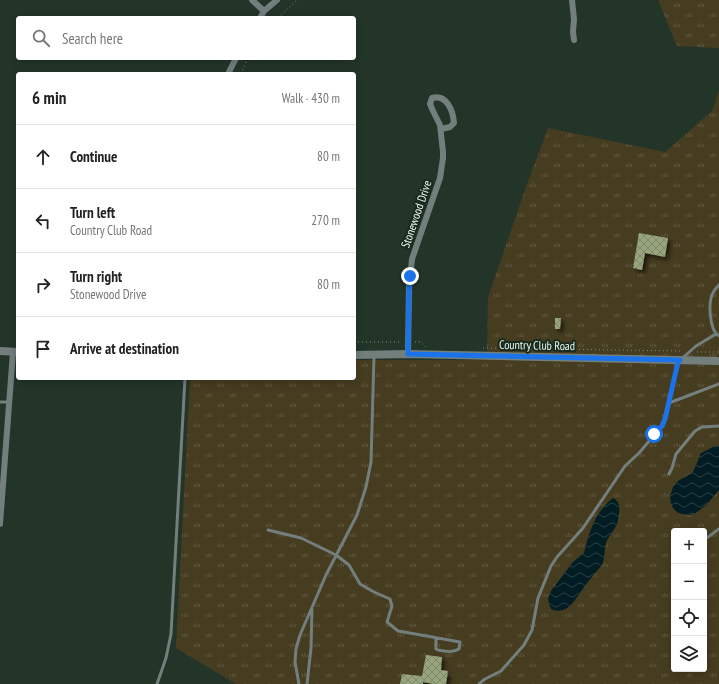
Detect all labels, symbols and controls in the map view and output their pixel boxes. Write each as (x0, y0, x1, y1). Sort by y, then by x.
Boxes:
search box (16, 16, 356, 60)
icon: search (30, 27, 52, 49)
text: Search here (62, 29, 123, 48)
text: 6 min (32, 87, 66, 109)
text: Walk · 430 m (282, 90, 340, 107)
icon: ahead (32, 146, 54, 168)
text: Continue (70, 147, 117, 166)
text: 80 m (317, 148, 340, 165)
street label: Stonewood Drive (397, 178, 435, 250)
text: Turn left (70, 203, 115, 222)
icon: left (32, 210, 54, 232)
text: 270 m (311, 212, 340, 229)
text: Country Club Road (70, 222, 152, 239)
text: Turn right (70, 267, 122, 286)
route end (401, 267, 419, 285)
icon: right (32, 274, 54, 296)
text: 80 m (317, 276, 340, 293)
text: Stonewood Drive (70, 286, 146, 303)
street label: Country Club Road (499, 337, 575, 353)
icon: arrive (32, 338, 54, 360)
text: Arrive at destination (70, 339, 179, 358)
route start (645, 425, 663, 443)
map controls (671, 528, 707, 672)
button: + (671, 528, 707, 564)
button: − (671, 564, 707, 600)
button: locate (671, 600, 707, 636)
button: layers (671, 636, 707, 672)

